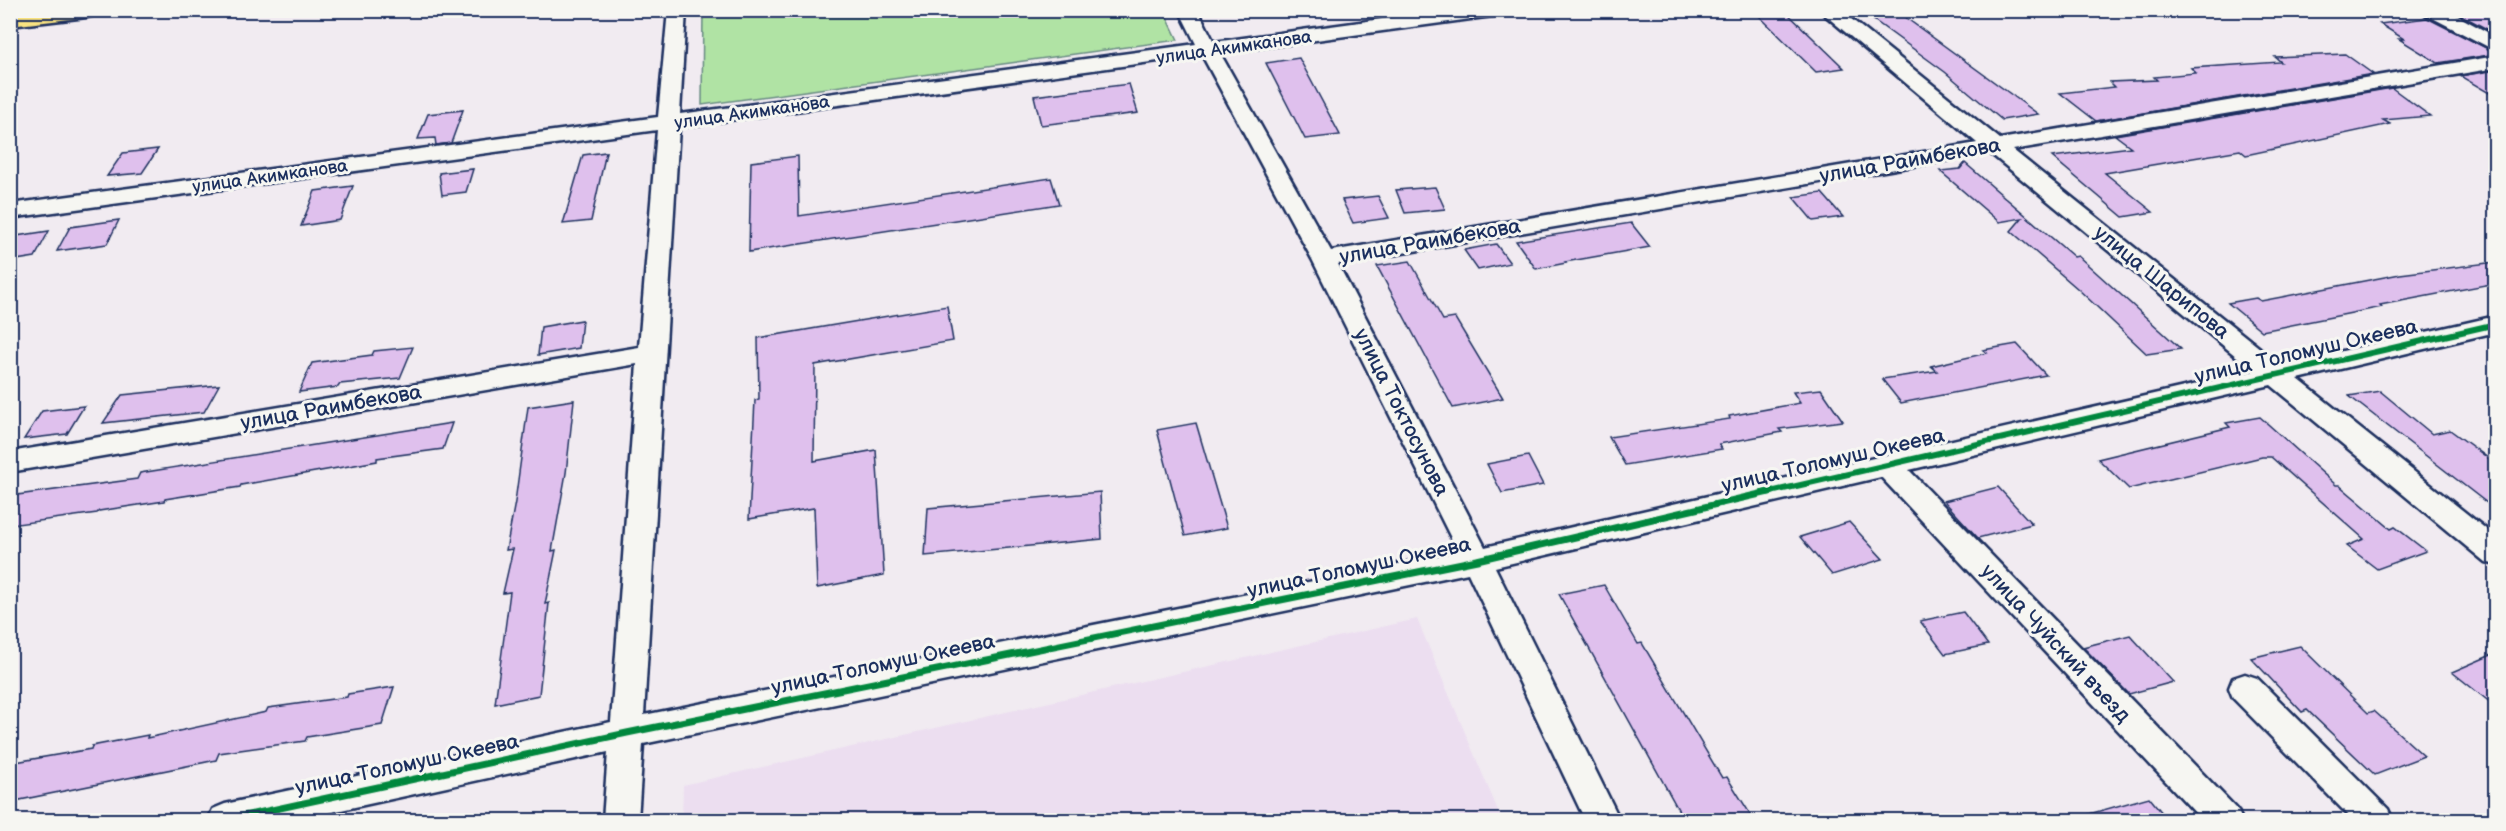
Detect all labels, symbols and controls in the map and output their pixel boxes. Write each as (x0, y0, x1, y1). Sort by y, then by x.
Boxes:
street label: улица Акимканова (1155, 26, 1313, 69)
street label: улица Акимканова (673, 91, 831, 134)
street label: улица Раимбекова (1818, 132, 2003, 189)
street label: улица Акимканова (191, 155, 349, 198)
street label: улица Раимбекова (1338, 213, 1523, 270)
street label: улица Шарипова (2089, 220, 2235, 345)
street label: улица Толомуш Океева (2192, 314, 2421, 389)
street label: улица Токтосунова (1349, 324, 1455, 501)
street label: улица Раимбекова (239, 379, 424, 436)
street label: улица Толомуш Океева (1719, 423, 1948, 498)
street label: улица Толомуш Океева (1245, 531, 1474, 603)
street label: улица Чуйский въезд (1976, 559, 2136, 728)
street label: улица Толомуш Океева (769, 628, 998, 700)
street label: улица Толомуш Океева (293, 728, 522, 800)

